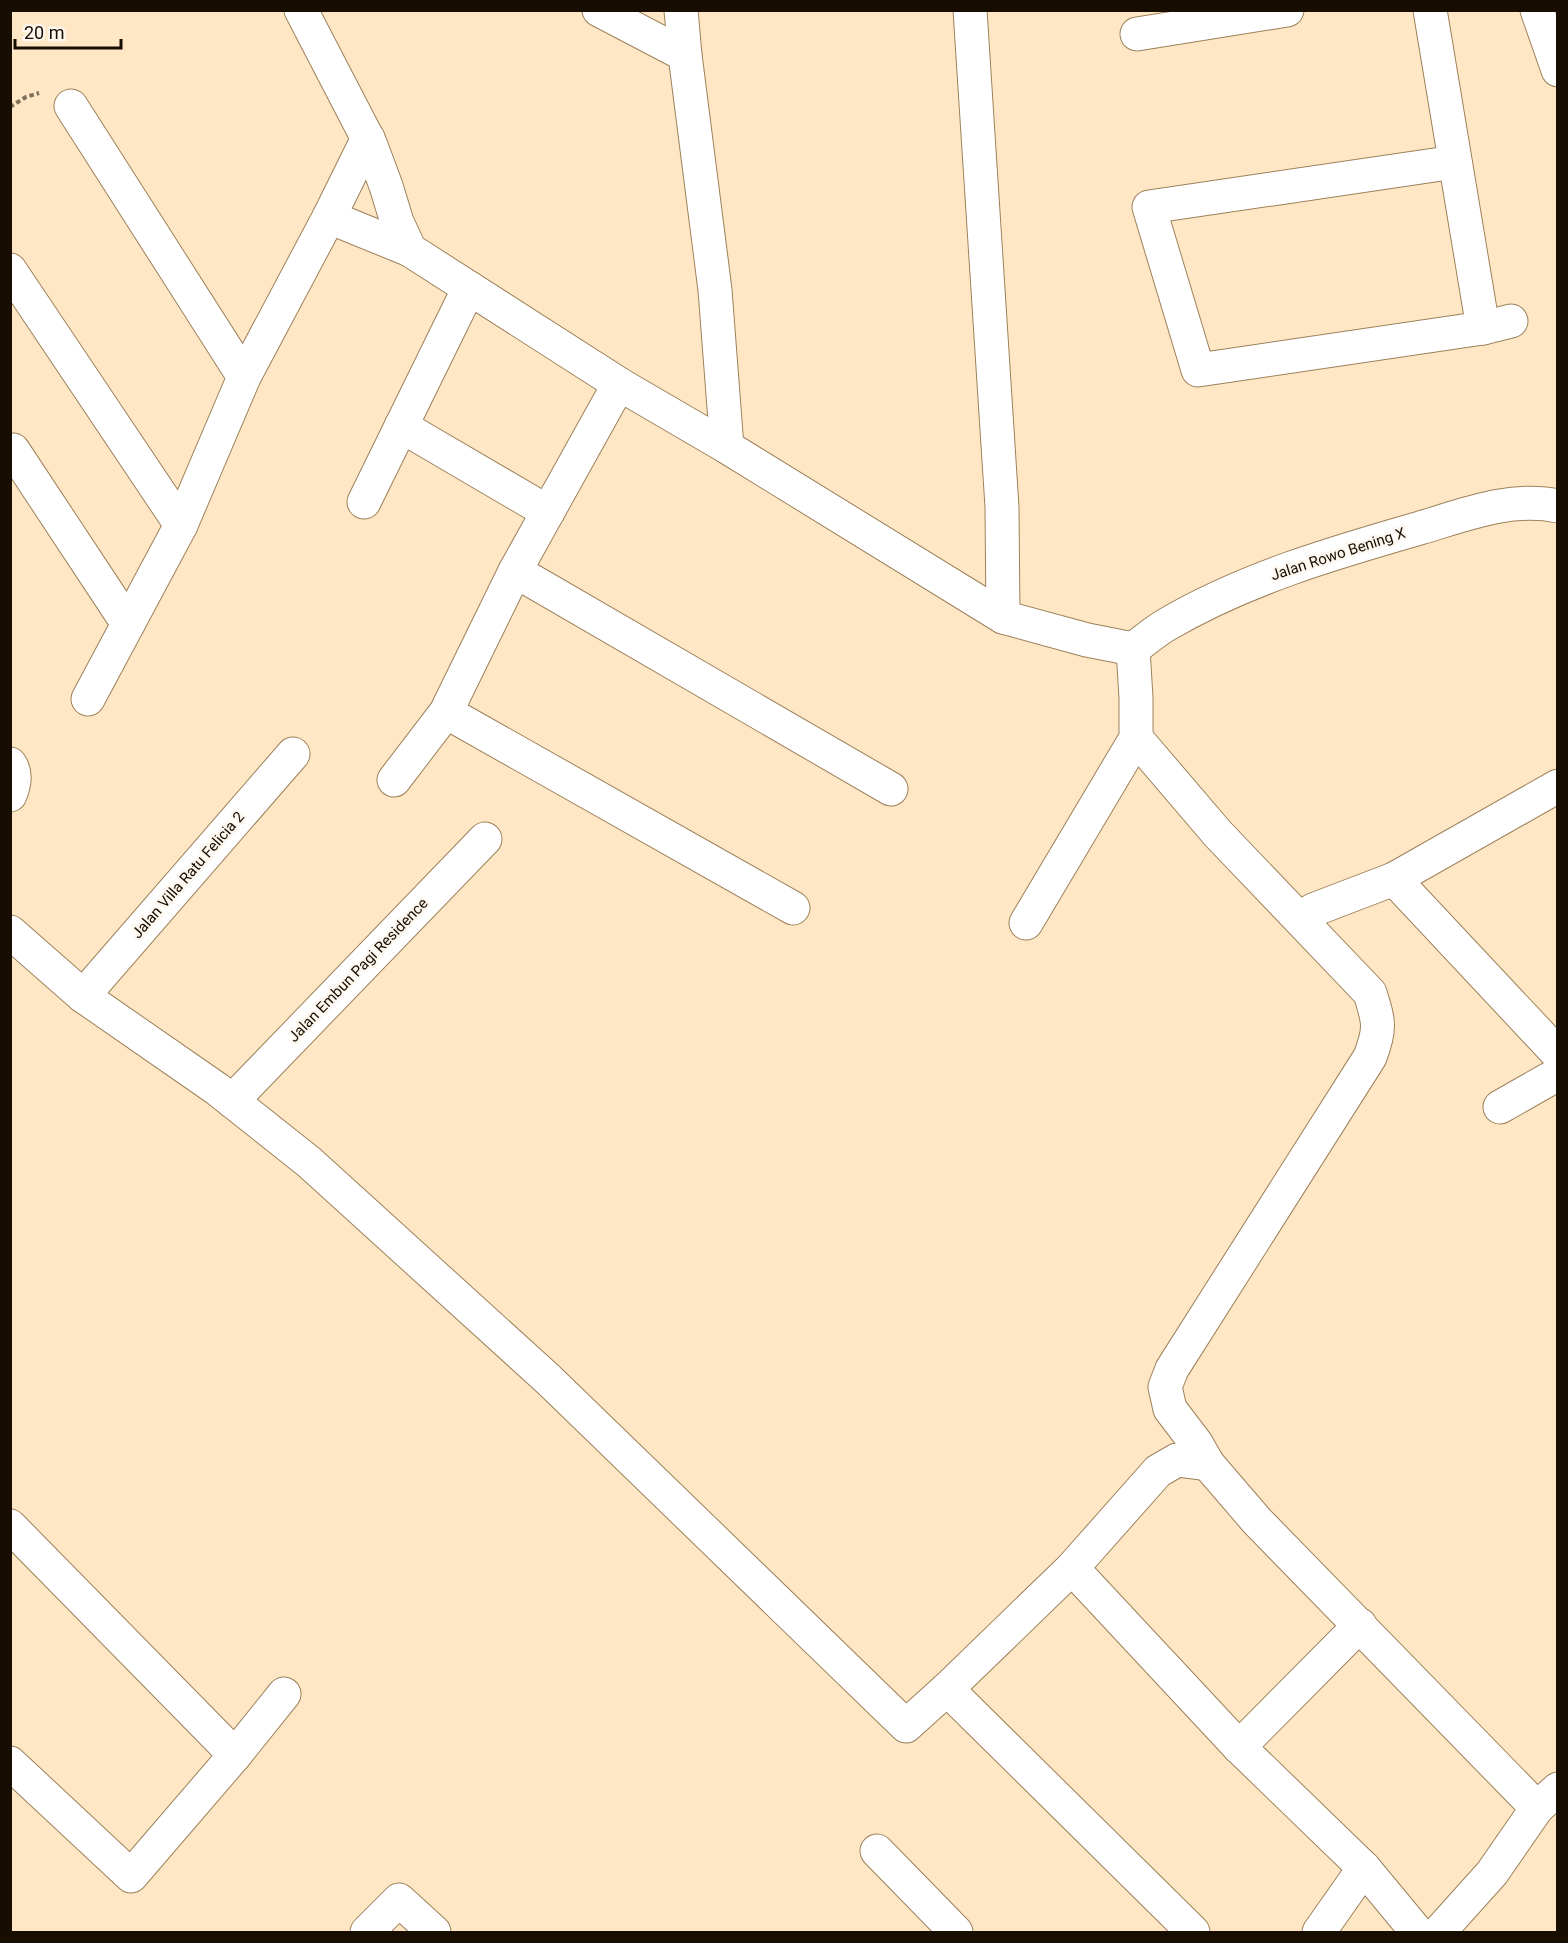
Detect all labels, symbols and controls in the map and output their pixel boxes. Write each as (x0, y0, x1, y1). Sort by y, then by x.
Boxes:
scale bar (15, 12, 122, 50)
text: 20 m (24, 22, 64, 43)
street label: Jalan Rowo Bening X (1268, 524, 1408, 584)
street label: Jalan Villa Ratu Felicia 2 (128, 808, 248, 942)
street label: Jalan Embun Pagi Residence (284, 894, 432, 1046)

